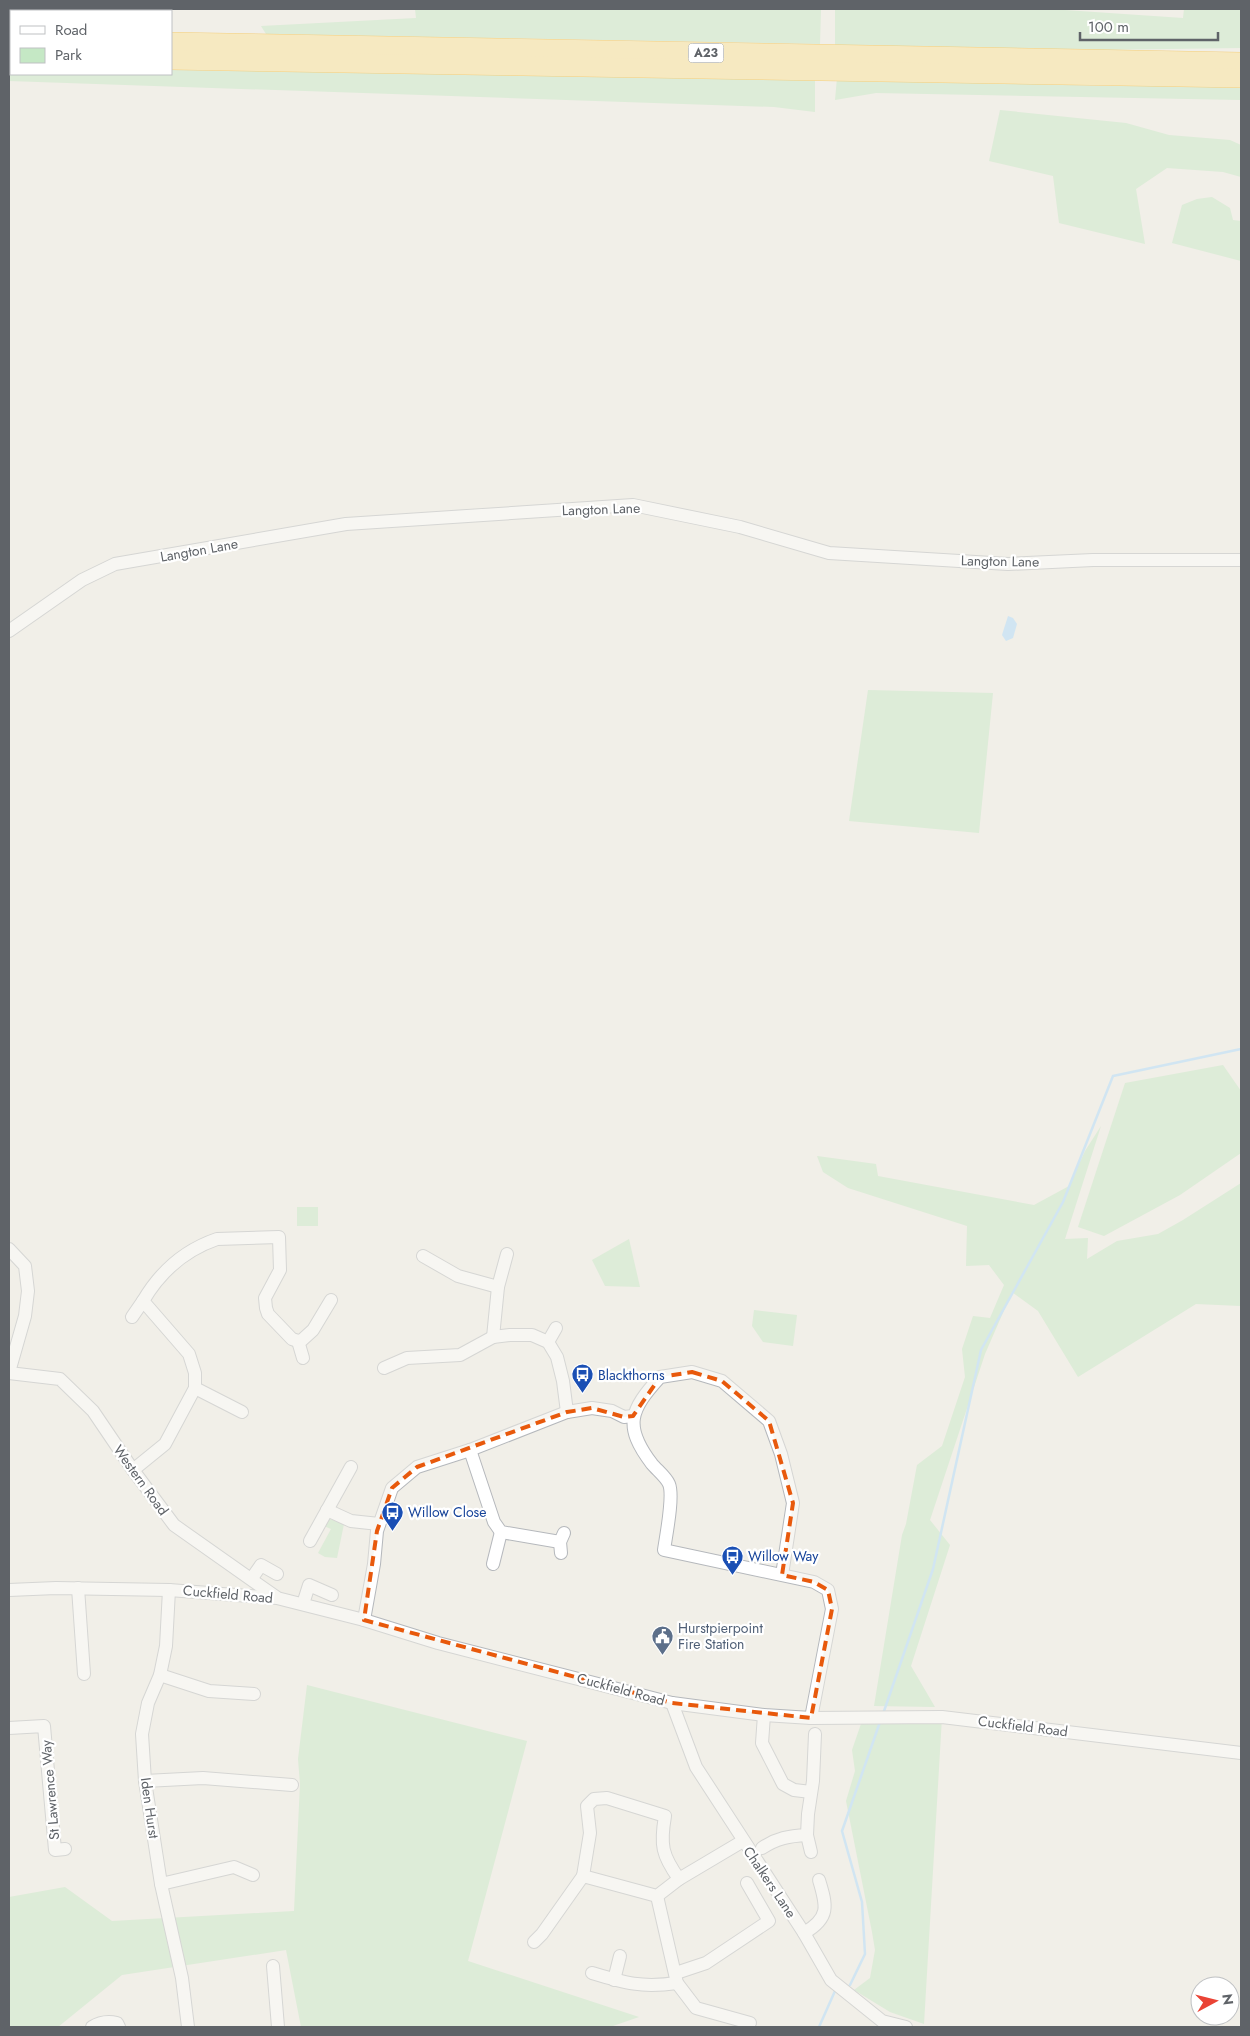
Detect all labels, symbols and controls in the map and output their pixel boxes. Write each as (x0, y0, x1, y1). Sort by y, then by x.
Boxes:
legend (10, 10, 172, 75)
scale bar (1080, 10, 1218, 42)
text: 100 m (1088, 16, 1129, 38)
text: Road (55, 19, 87, 41)
text: Park (55, 44, 82, 66)
road number: A23 (688, 44, 724, 62)
street label: Langton Lane (561, 498, 641, 520)
street label: Langton Lane (159, 533, 239, 567)
street label: Langton Lane (961, 550, 1039, 572)
bus stop icon: Blackthorns (570, 1363, 594, 1394)
place label: Blackthorns (598, 1365, 665, 1385)
street label: Western Road (109, 1441, 173, 1519)
bus stop icon: Willow Close (380, 1500, 404, 1531)
place label: Willow Close (408, 1502, 486, 1522)
bus stop icon: Willow Way (720, 1544, 744, 1575)
place label: Willow Way (748, 1546, 819, 1566)
street label: Cuckfield Road (182, 1580, 274, 1608)
place label: Hurstpierpoint Fire Station (678, 1618, 763, 1654)
public building icon: Hurstpierpoint Fire Station (650, 1624, 674, 1655)
street label: Cuckfield Road (575, 1668, 667, 1710)
street label: Cuckfield Road (977, 1711, 1069, 1741)
street label: St Lawrence Way (36, 1738, 64, 1841)
street label: Iden Hurst (136, 1776, 164, 1840)
street label: Chalkers Lane (739, 1842, 801, 1922)
north arrow (1190, 1976, 1240, 2026)
text: N (1217, 1993, 1239, 2006)

